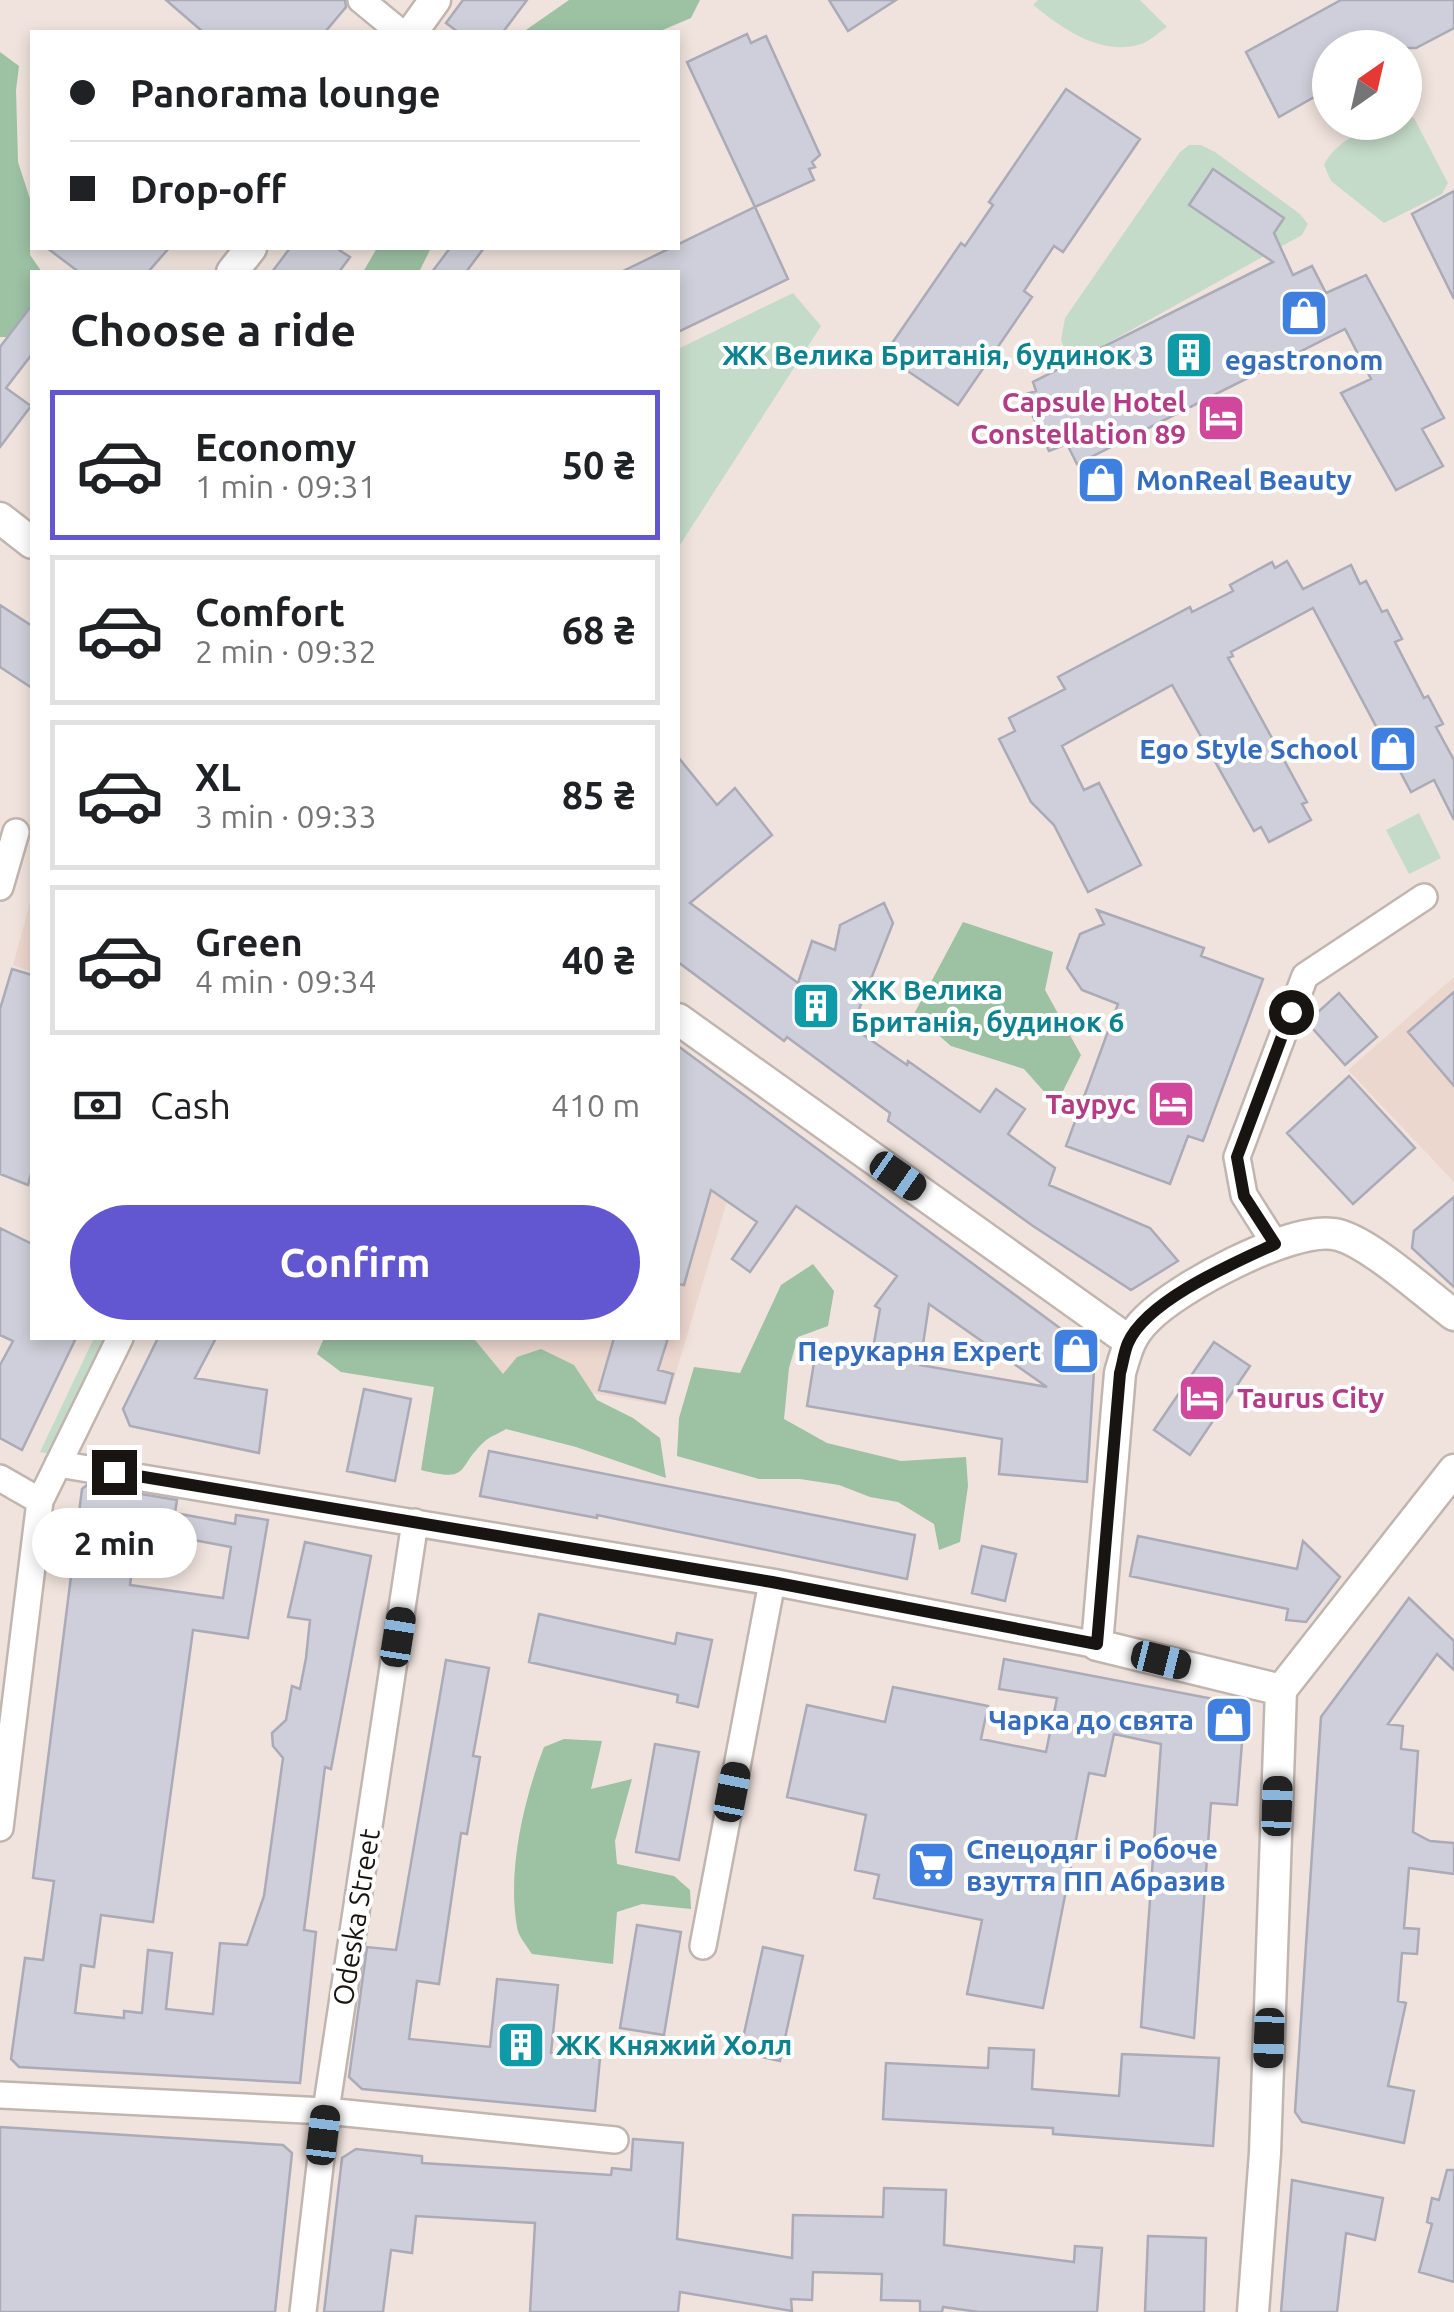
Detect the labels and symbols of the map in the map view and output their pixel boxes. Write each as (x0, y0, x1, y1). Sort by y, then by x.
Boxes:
north arrow (1312, 30, 1422, 140)
shop icon: egastronom (1278, 287, 1330, 339)
building icon: ЖК Велика Британія, будинок 3 (1163, 329, 1215, 381)
place label: ЖК Велика Британія, будинок 3 (722, 339, 1154, 370)
place label: egastronom (1225, 344, 1383, 375)
place label: Capsule Hotel Constellation 89 (970, 386, 1186, 449)
hotel icon: Capsule Hotel Constellation 89 (1195, 392, 1247, 444)
shop icon: MonReal Beauty (1075, 454, 1127, 506)
place label: MonReal Beauty (1136, 464, 1352, 495)
shop icon: Ego Style School (1367, 723, 1419, 775)
place label: Ego Style School (1139, 733, 1358, 764)
place label: ЖК Велика Британія, будинок 6 (851, 974, 1124, 1037)
building icon: ЖК Велика Британія, будинок 6 (790, 980, 842, 1032)
route start (1269, 990, 1314, 1035)
hotel icon: Таурус (1145, 1078, 1197, 1130)
place label: Таурус (1046, 1088, 1136, 1119)
car (865, 1147, 931, 1205)
shop icon: Перукарня Expert (1050, 1325, 1102, 1377)
place label: Перукарня Expert (797, 1335, 1041, 1366)
hotel icon: Taurus City (1176, 1372, 1228, 1424)
place label: Taurus City (1237, 1382, 1384, 1413)
route end (92, 1450, 137, 1495)
callout: 2 min (32, 1507, 196, 1577)
car (378, 1605, 418, 1669)
car (1128, 1638, 1194, 1682)
shop icon: Чарка до свята (1203, 1694, 1255, 1746)
place label: Чарка до свята (989, 1704, 1194, 1735)
car (712, 1760, 752, 1824)
car (1261, 1775, 1293, 1837)
street label: Odeska Street (326, 1826, 385, 2008)
place label: Спецодяг і Робоче взуття ПП Абразив (966, 1833, 1226, 1896)
supermarket icon: Спецодяг і Робоче взуття ПП Абразив (905, 1839, 957, 1891)
car (1253, 2007, 1285, 2069)
building icon: ЖК Княжий Холл (495, 2019, 547, 2071)
place label: ЖК Княжий Холл (556, 2029, 792, 2060)
car (304, 2103, 342, 2167)

